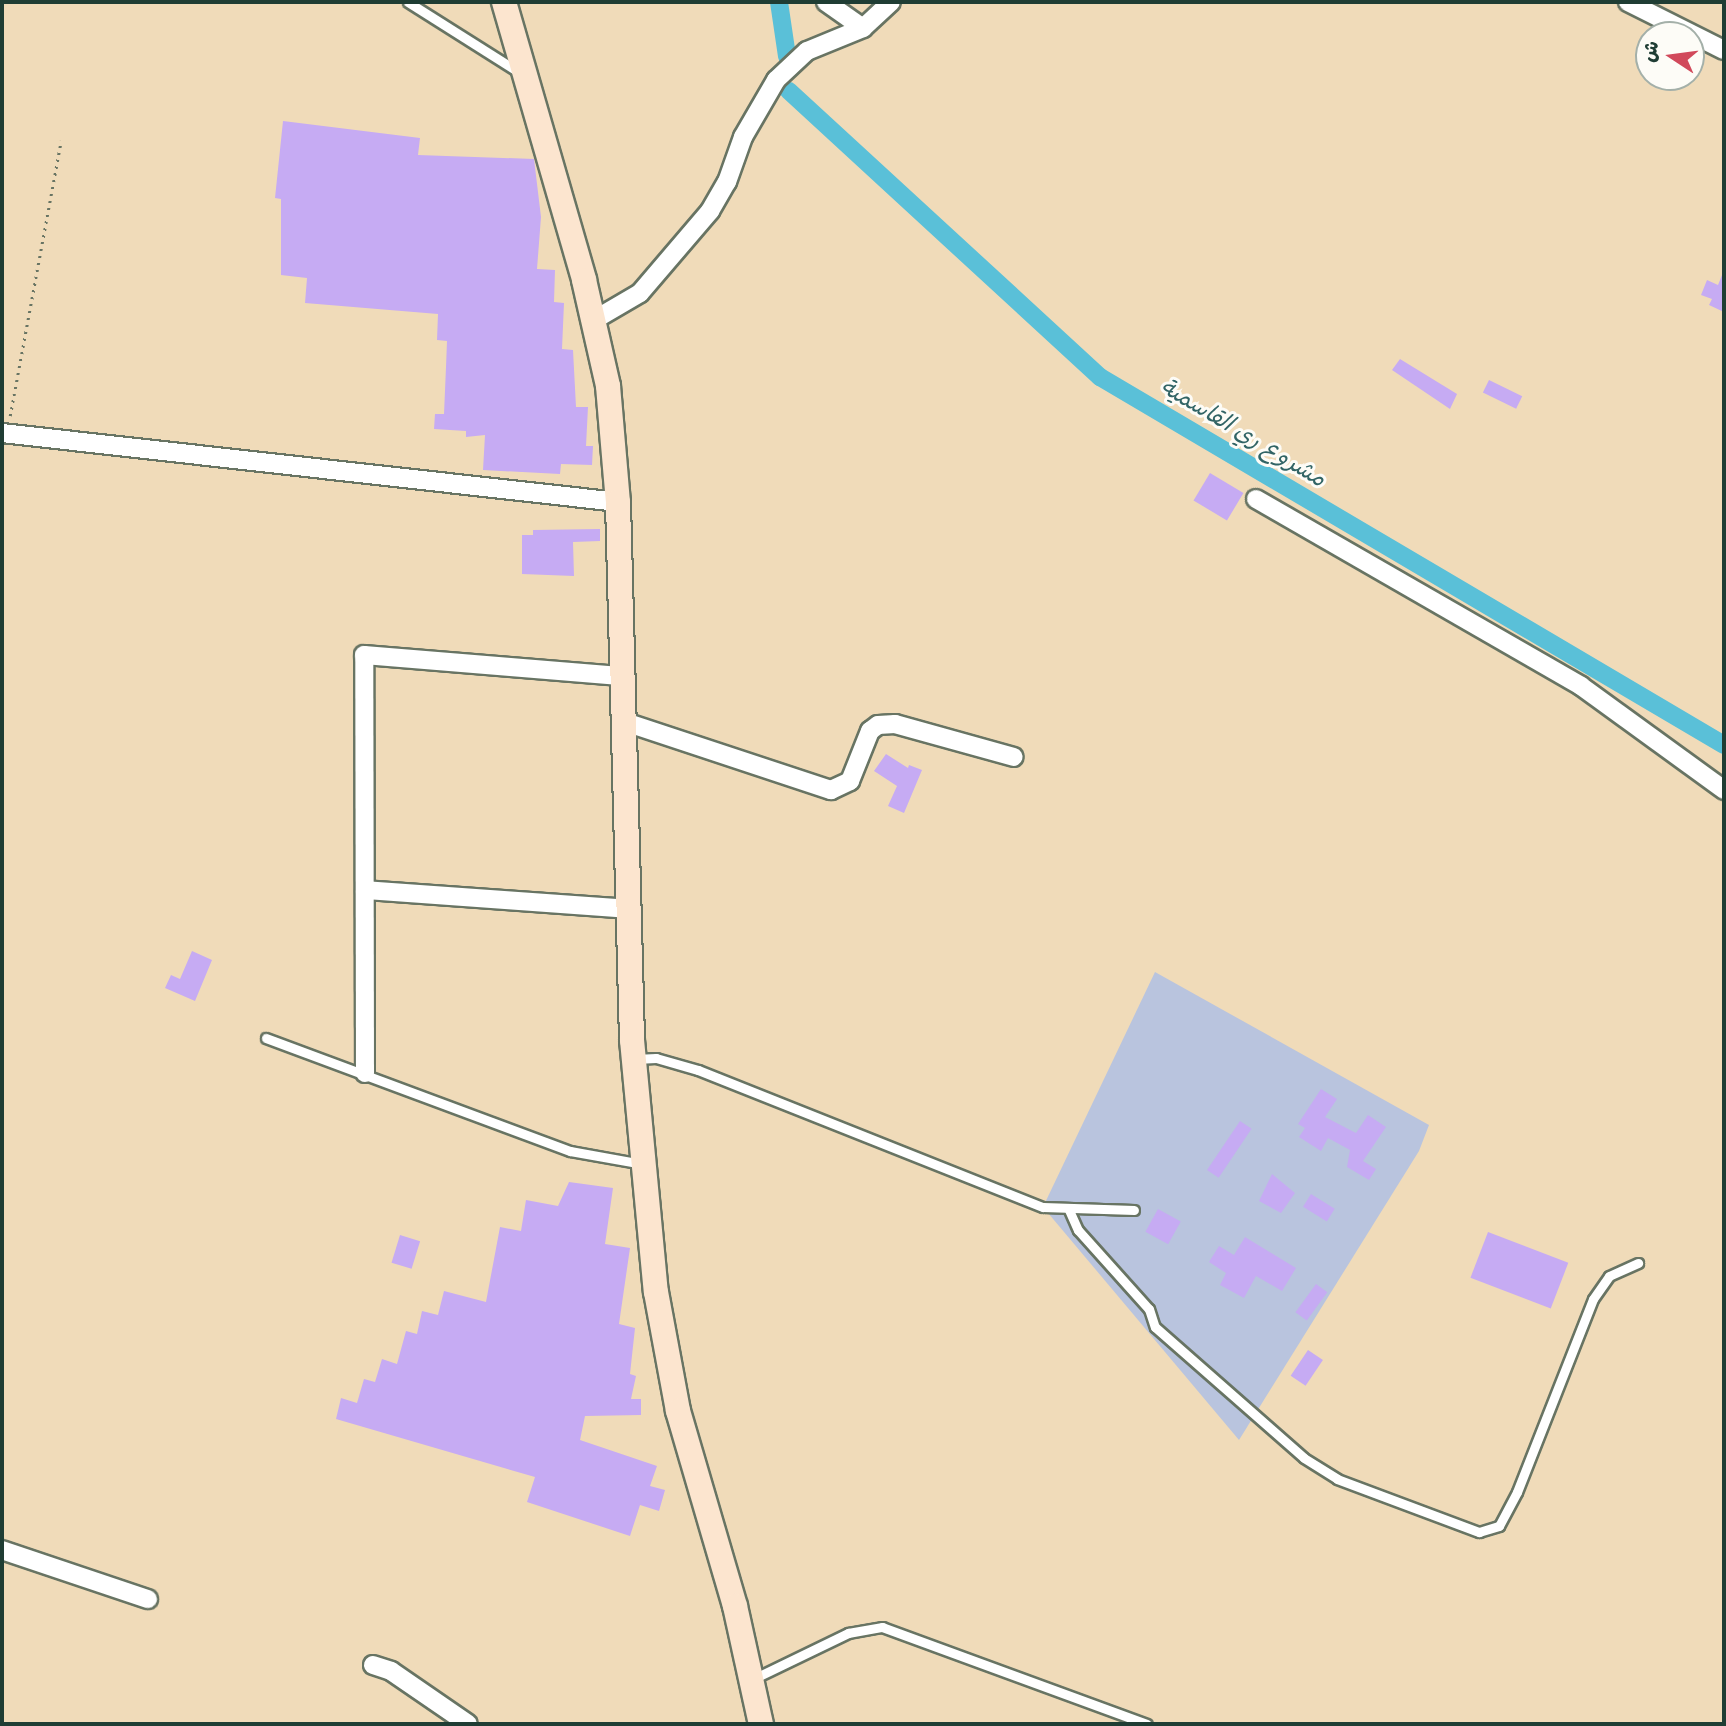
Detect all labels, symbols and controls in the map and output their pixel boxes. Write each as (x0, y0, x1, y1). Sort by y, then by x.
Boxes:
north arrow (1635, 21, 1705, 91)
text: ش (1637, 39, 1665, 64)
water label: مشروع ري القاسمية (1155, 373, 1331, 493)

